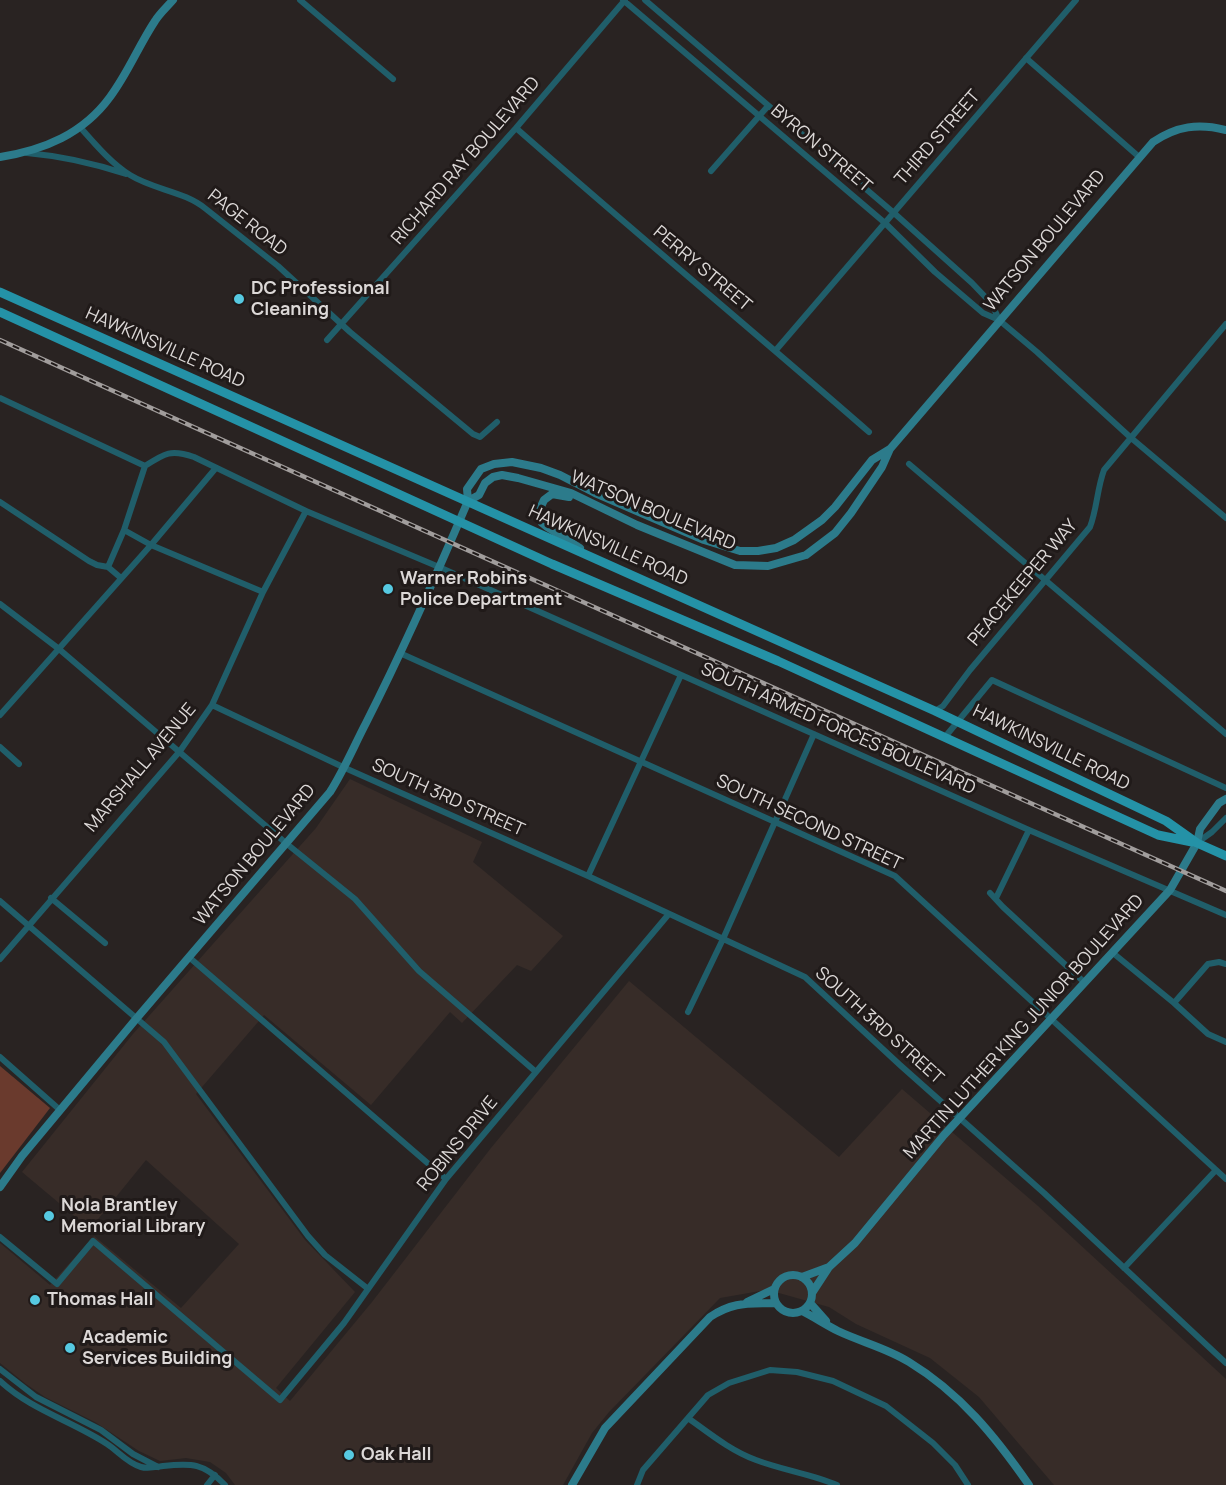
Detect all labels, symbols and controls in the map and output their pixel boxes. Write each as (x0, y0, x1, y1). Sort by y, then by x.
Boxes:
street label: RICHARD RAY BOULEVARD (387, 73, 545, 249)
street label: THIRD STREET (891, 86, 985, 190)
street label: BYRON STREET (766, 100, 876, 198)
street label: WATSON BOULEVARD (980, 166, 1110, 316)
street label: PAGE ROAD (203, 185, 291, 261)
street label: PERRY STREET (648, 222, 756, 316)
place label: DC Professional Cleaning (251, 278, 390, 320)
marker: DC Professional Cleaning (232, 292, 246, 306)
street label: HAWKINSVILLE ROAD (82, 303, 248, 393)
street label: WATSON BOULEVARD (567, 466, 739, 556)
street label: HAWKINSVILLE ROAD (525, 501, 691, 591)
street label: PEACEKEEPER WAY (964, 515, 1082, 651)
place label: Warner Robins Police Department (400, 568, 562, 610)
marker: Warner Robins Police Department (381, 582, 395, 596)
street label: SOUTH ARMED FORCES BOULEVARD (697, 658, 979, 800)
street label: MARSHALL AVENUE (81, 699, 201, 837)
street label: HAWKINSVILLE ROAD (969, 701, 1133, 795)
street label: SOUTH 3RD STREET (368, 755, 528, 841)
street label: SOUTH SECOND STREET (713, 770, 905, 876)
street label: WATSON BOULEVARD (190, 780, 320, 930)
street label: MARTIN LUTHER KING JUNIOR BOULEVARD (899, 890, 1149, 1164)
street label: SOUTH 3RD STREET (811, 963, 947, 1089)
street label: ROBINS DRIVE (413, 1092, 503, 1196)
place label: Nola Brantley Memorial Library (61, 1195, 205, 1238)
marker: Nola Brantley Memorial Library (42, 1209, 56, 1223)
place label: Thomas Hall (47, 1289, 154, 1311)
marker: Thomas Hall (28, 1293, 42, 1307)
place label: Academic Services Building (82, 1327, 232, 1370)
marker: Academic Services Building (63, 1341, 77, 1355)
place label: Oak Hall (361, 1444, 432, 1466)
marker: Oak Hall (342, 1448, 356, 1462)

